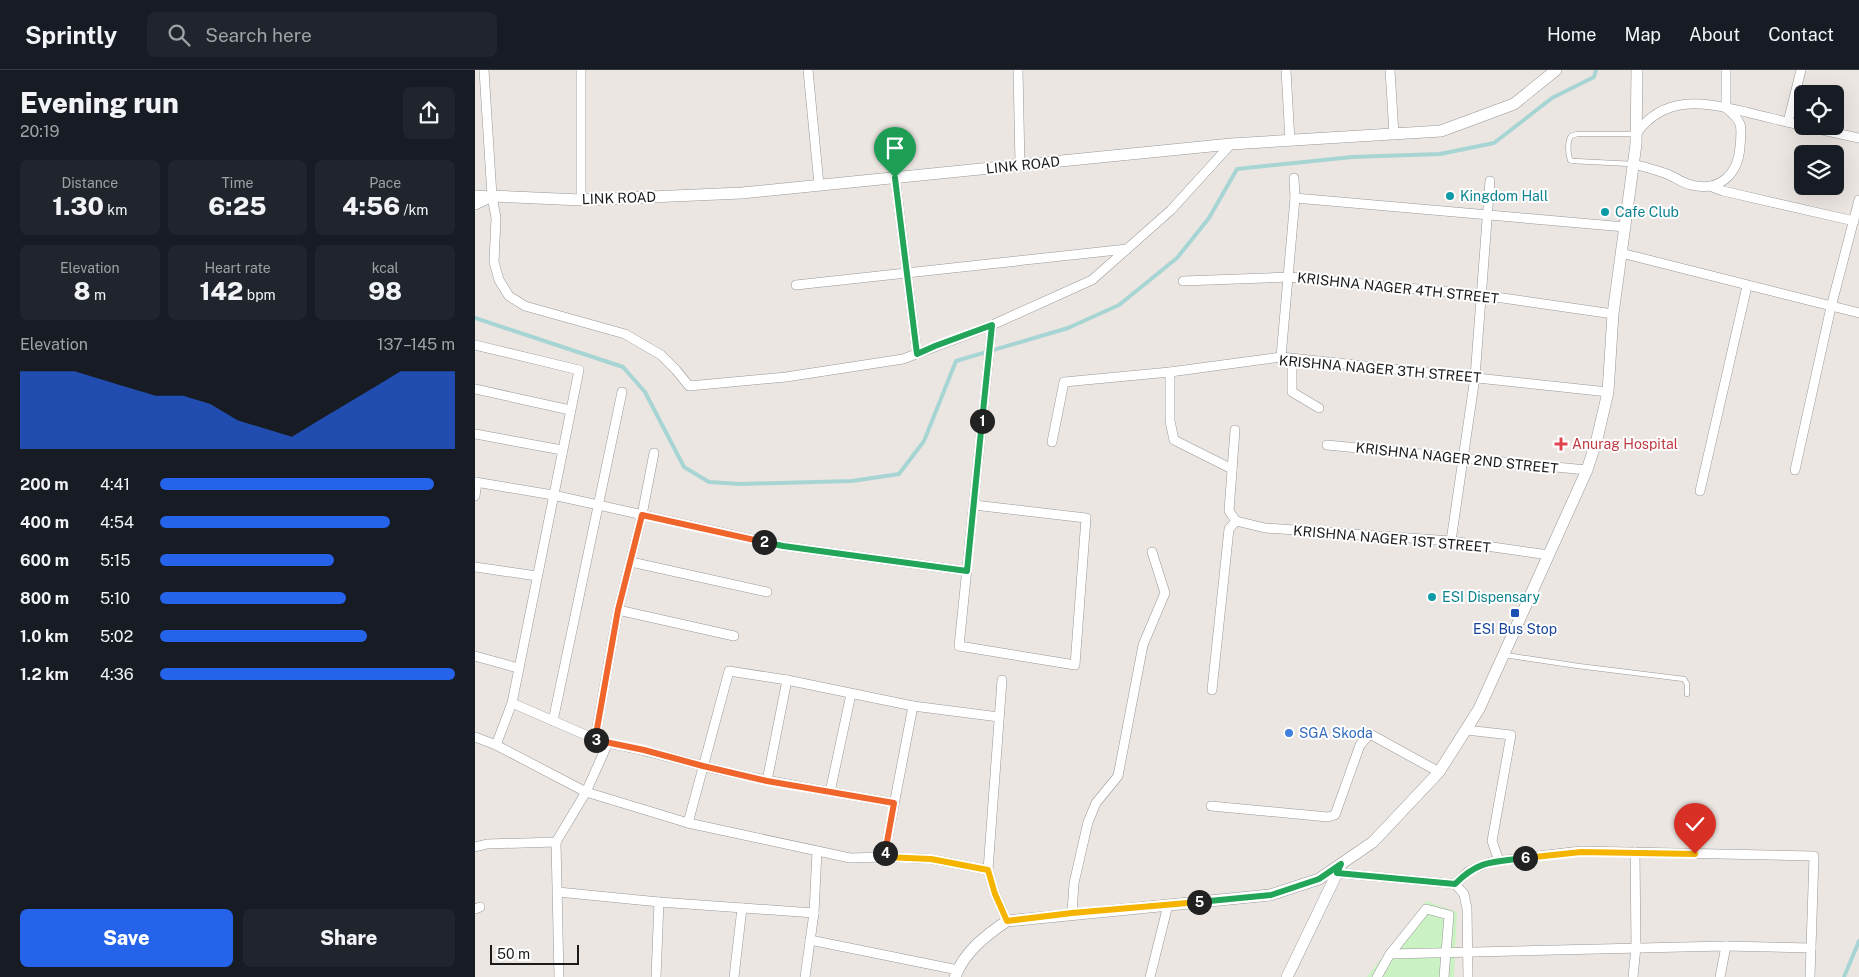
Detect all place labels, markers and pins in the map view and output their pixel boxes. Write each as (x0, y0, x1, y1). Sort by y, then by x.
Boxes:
pin (874, 127, 916, 178)
place label: Kingdom Hall (1460, 188, 1548, 204)
marker: Kingdom Hall (1444, 190, 1456, 202)
place label: Cafe Club (1615, 204, 1679, 220)
marker: Cafe Club (1599, 206, 1611, 218)
pin: 1 (969, 408, 995, 434)
place label: Anurag Hospital (1572, 436, 1678, 452)
marker: Anurag Hospital (1554, 437, 1568, 451)
pin: 2 (751, 530, 777, 554)
place label: ESI Dispensary (1442, 589, 1540, 605)
marker: ESI Dispensary (1426, 591, 1438, 603)
marker: ESI Bus Stop (1509, 607, 1521, 619)
place label: ESI Bus Stop (1473, 621, 1557, 637)
place label: SGA Skoda (1299, 725, 1373, 741)
marker: SGA Skoda (1283, 727, 1295, 739)
pin: 3 (583, 728, 609, 752)
pin (1674, 803, 1716, 854)
pin: 4 (873, 840, 897, 866)
pin: 6 (1513, 846, 1537, 870)
pin: 5 (1187, 890, 1211, 914)

